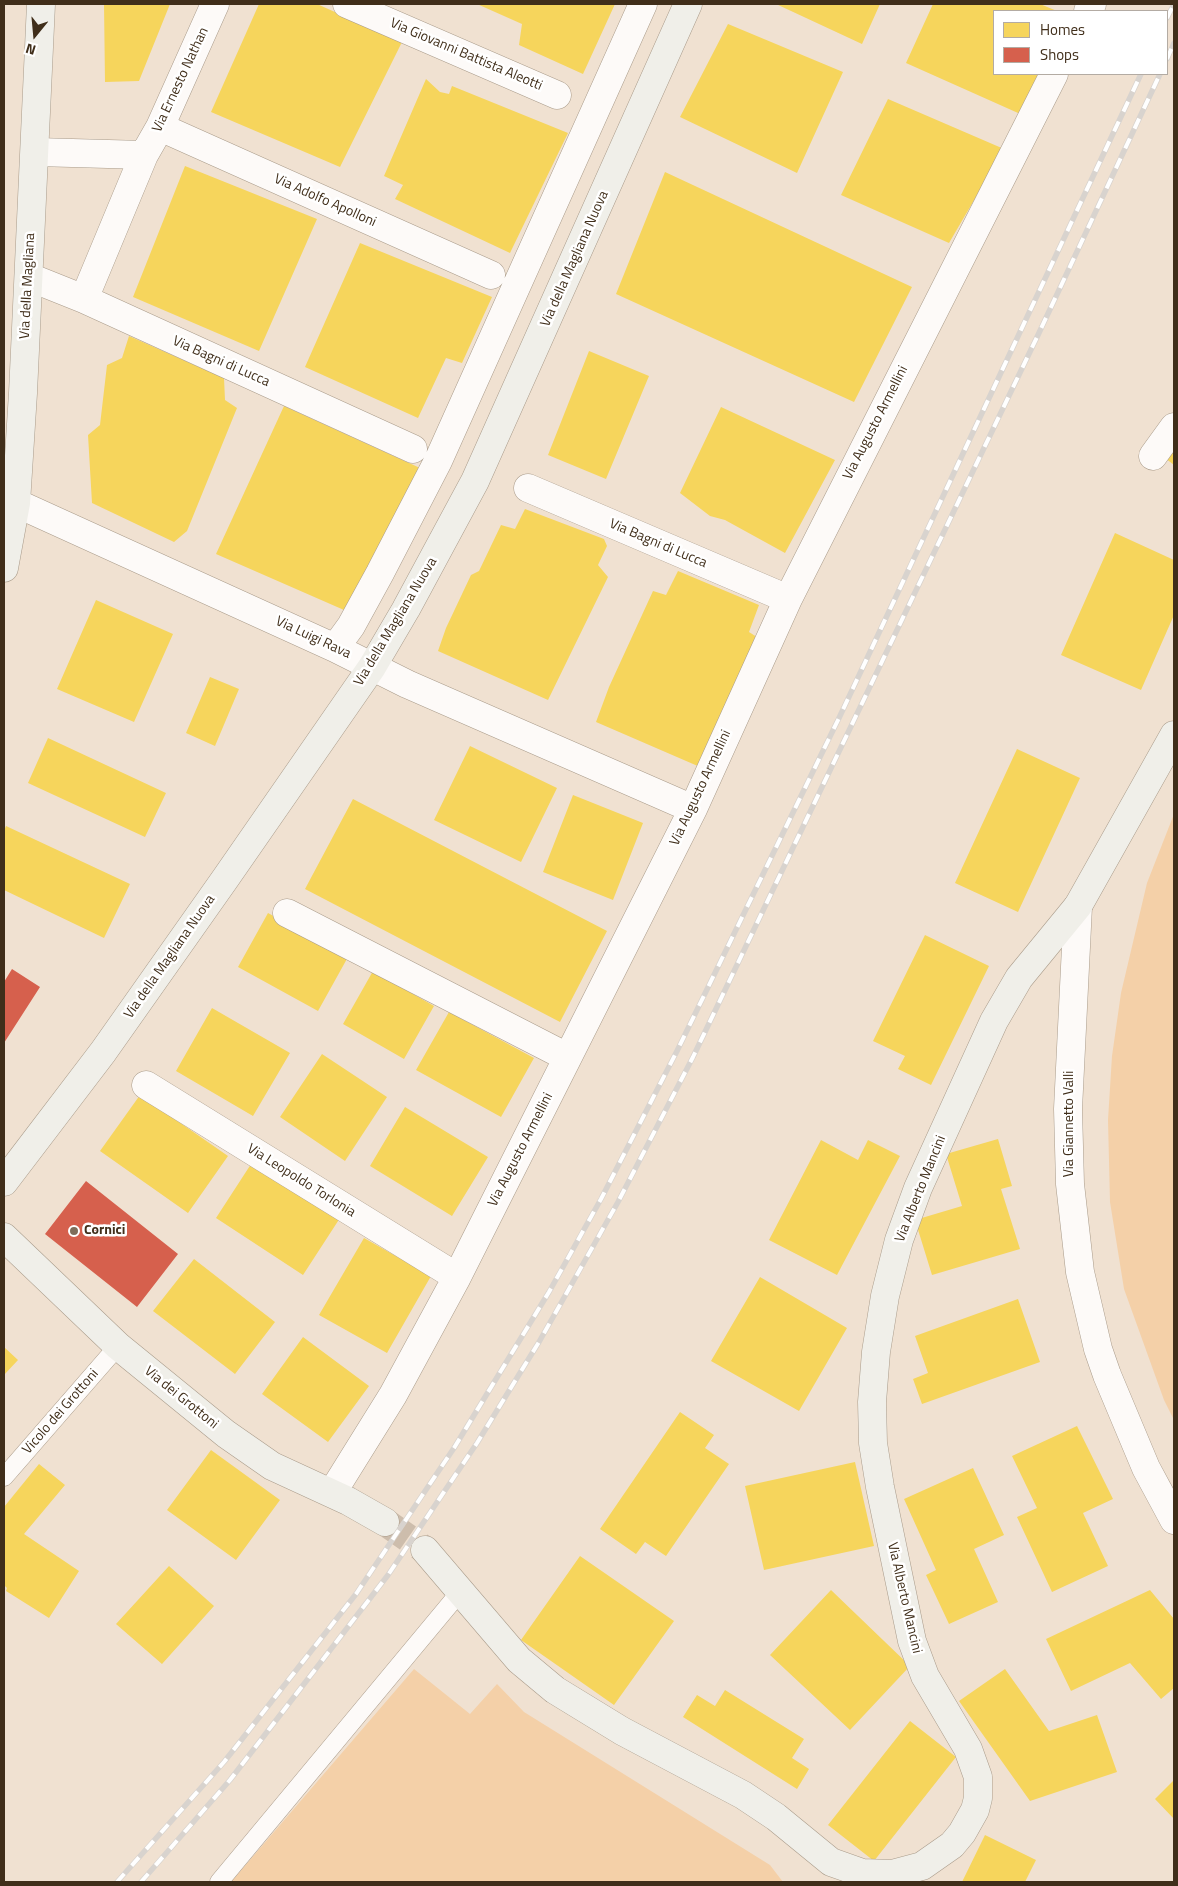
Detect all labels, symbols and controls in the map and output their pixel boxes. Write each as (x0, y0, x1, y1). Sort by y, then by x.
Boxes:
north arrow (10, 10, 60, 60)
legend (993, 10, 1168, 75)
street label: Via Giovanni Battista Aleotti (387, 15, 545, 95)
text: Homes (1040, 18, 1085, 41)
street label: Via Ernesto Nathan (149, 25, 213, 135)
text: N (23, 38, 38, 61)
text: Shops (1040, 43, 1079, 66)
street label: Via Adolfo Apolloni (271, 171, 379, 231)
street label: Via della Magliana Nuova (537, 188, 613, 330)
street label: Via della Magliana (17, 233, 39, 339)
street label: Via Bagni di Lucca (170, 333, 272, 391)
street label: Via Augusto Armellini (840, 363, 912, 483)
street label: Via Bagni di Lucca (607, 516, 709, 572)
street label: Via della Magliana Nuova (351, 555, 441, 689)
street label: Via Luigi Rava (273, 613, 353, 663)
street label: Via Augusto Armellini (667, 727, 735, 849)
street label: Via della Magliana Nuova (121, 892, 219, 1022)
street label: Via Giannetto Valli (1062, 1071, 1078, 1177)
street label: Via Augusto Armellini (485, 1090, 557, 1210)
street label: Via Alberto Mancini (892, 1133, 950, 1245)
street label: Via Leopoldo Torlonia (244, 1141, 358, 1221)
place label: Cornici (84, 1223, 125, 1239)
marker: Cornici (68, 1225, 80, 1237)
street label: Via dei Grottoni (141, 1363, 221, 1433)
street label: Vicolo dei Grottoni (19, 1366, 103, 1458)
street label: Via Alberto Mancini (883, 1541, 925, 1655)

